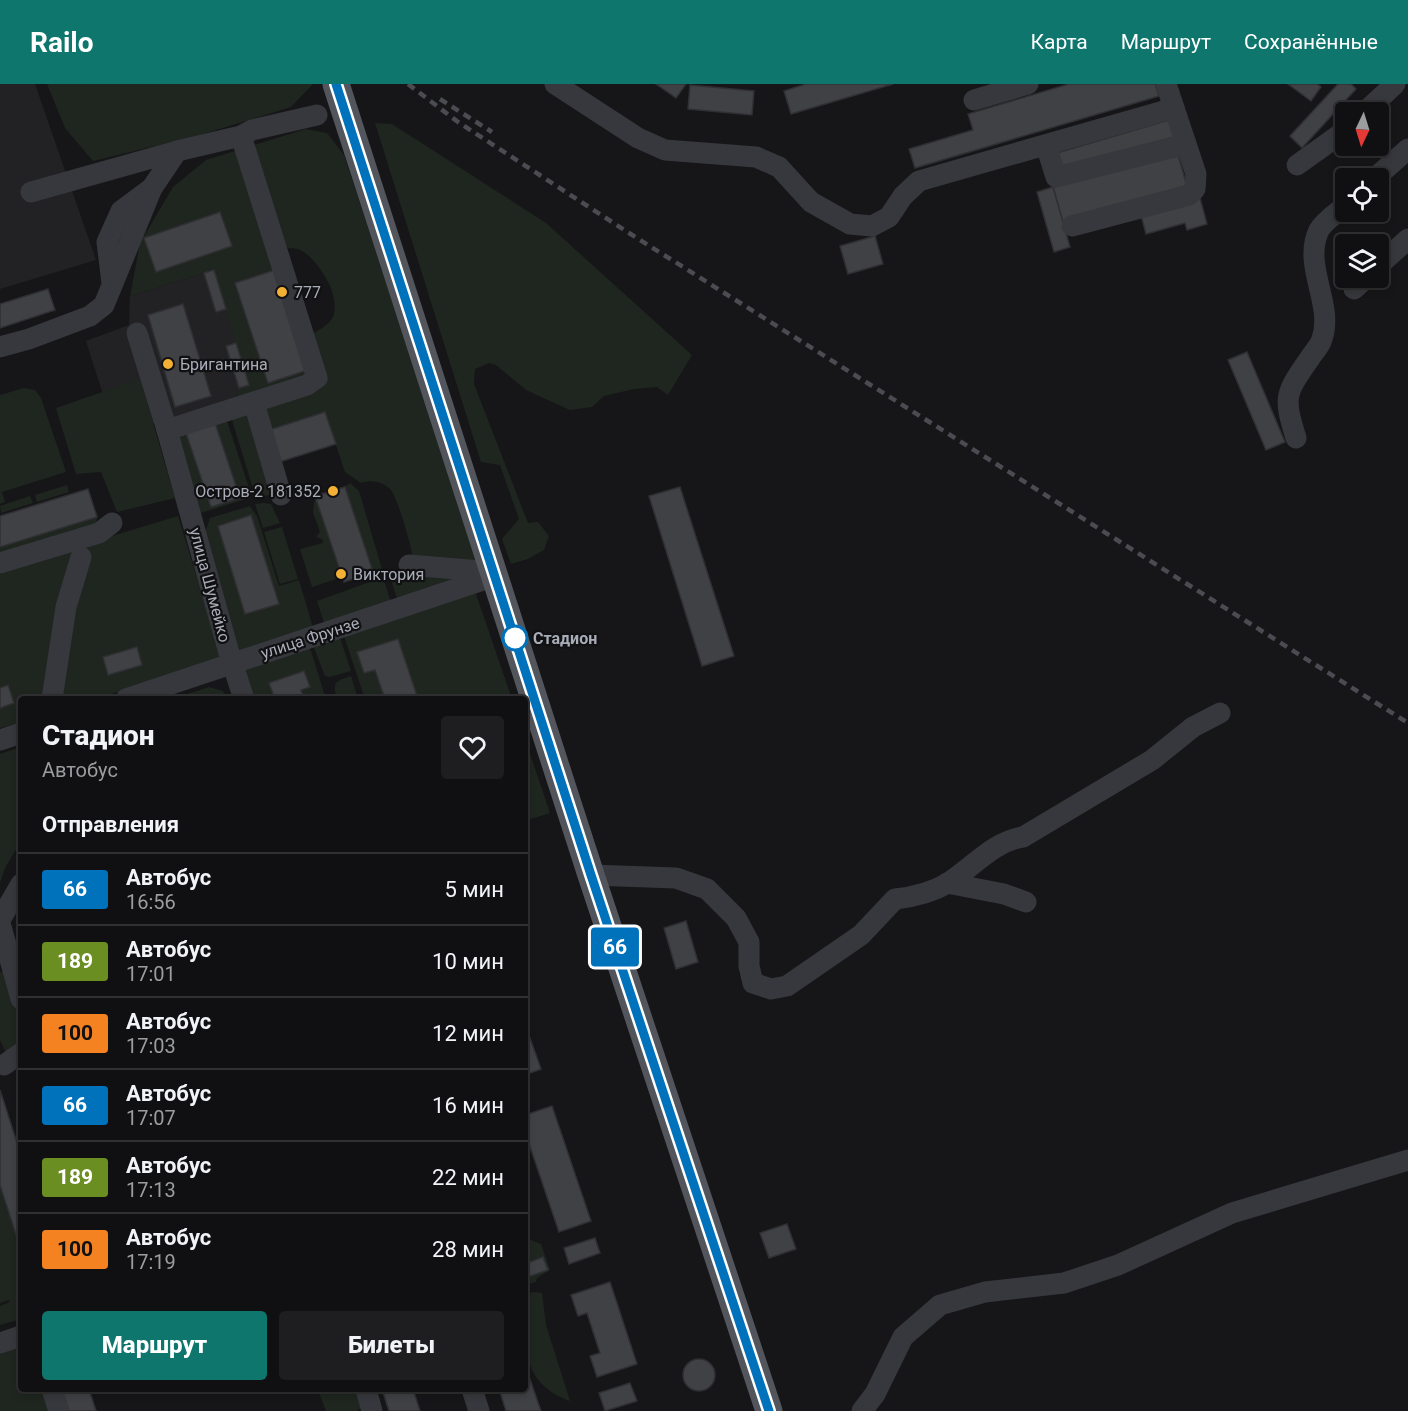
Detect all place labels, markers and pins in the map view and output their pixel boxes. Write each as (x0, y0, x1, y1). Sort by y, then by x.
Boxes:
place label: 777 (294, 283, 321, 302)
marker: 777 (275, 285, 289, 299)
place label: Бригантина (180, 355, 268, 374)
marker: Бригантина (161, 357, 175, 371)
place label: Остров-2 181352 (195, 482, 321, 501)
marker: Остров-2 181352 (326, 484, 340, 498)
place label: Виктория (353, 565, 424, 584)
marker: Виктория (334, 567, 348, 581)
marker: Стадион (502, 625, 528, 651)
place label: Стадион (533, 629, 597, 648)

